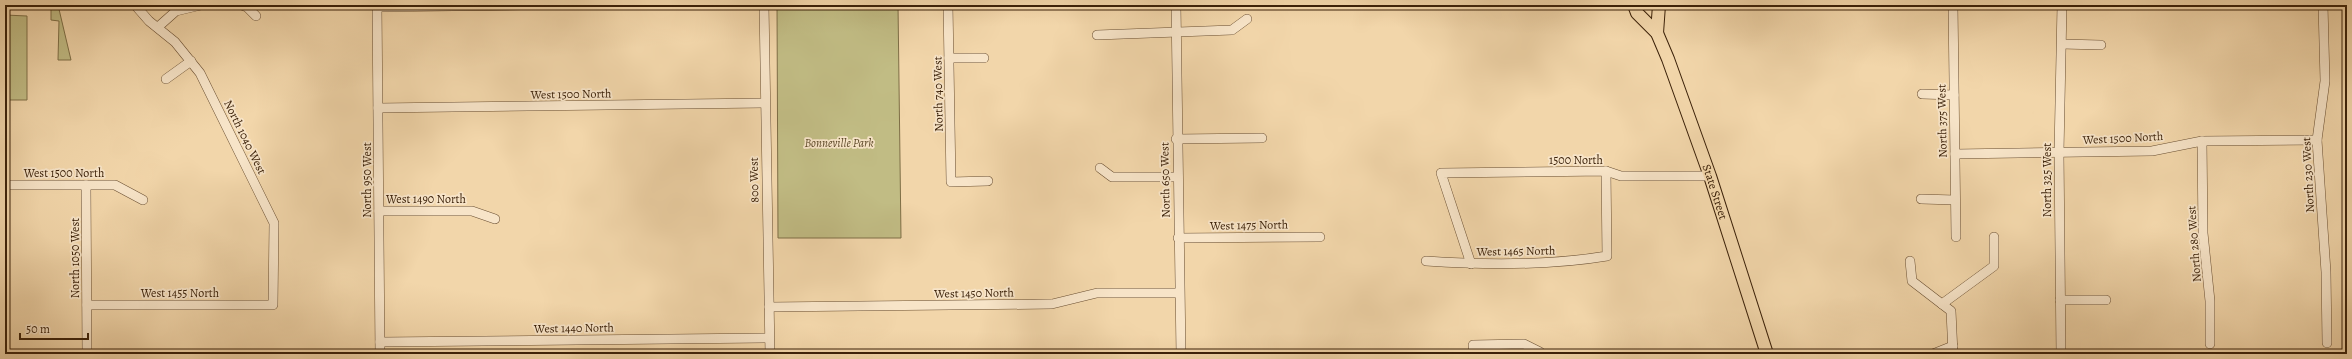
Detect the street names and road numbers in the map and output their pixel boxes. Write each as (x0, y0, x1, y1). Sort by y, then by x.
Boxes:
street label: North 740 West (929, 56, 947, 132)
street label: North 375 West (1933, 84, 1951, 158)
street label: West 1500 North (530, 85, 612, 103)
street label: North 1040 West (220, 97, 270, 177)
street label: West 1500 North (2081, 128, 2164, 148)
street label: North 230 West (2298, 137, 2318, 213)
street label: North 950 West (359, 142, 375, 218)
street label: North 650 West (1156, 142, 1174, 218)
street label: North 325 West (2039, 143, 2055, 217)
street label: 1500 North (1549, 152, 1603, 168)
street label: 800 West (746, 157, 762, 203)
street label: State Street (1698, 162, 1731, 222)
street label: West 1500 North (23, 165, 105, 181)
street label: West 1490 North (385, 191, 467, 207)
street label: North 280 West (2183, 205, 2205, 283)
street label: West 1475 North (1209, 216, 1289, 234)
street label: North 1050 West (67, 218, 83, 298)
street label: West 1465 North (1475, 242, 1556, 260)
street label: West 1450 North (933, 284, 1015, 302)
street label: West 1455 North (140, 285, 220, 301)
street label: West 1440 North (533, 319, 615, 337)

